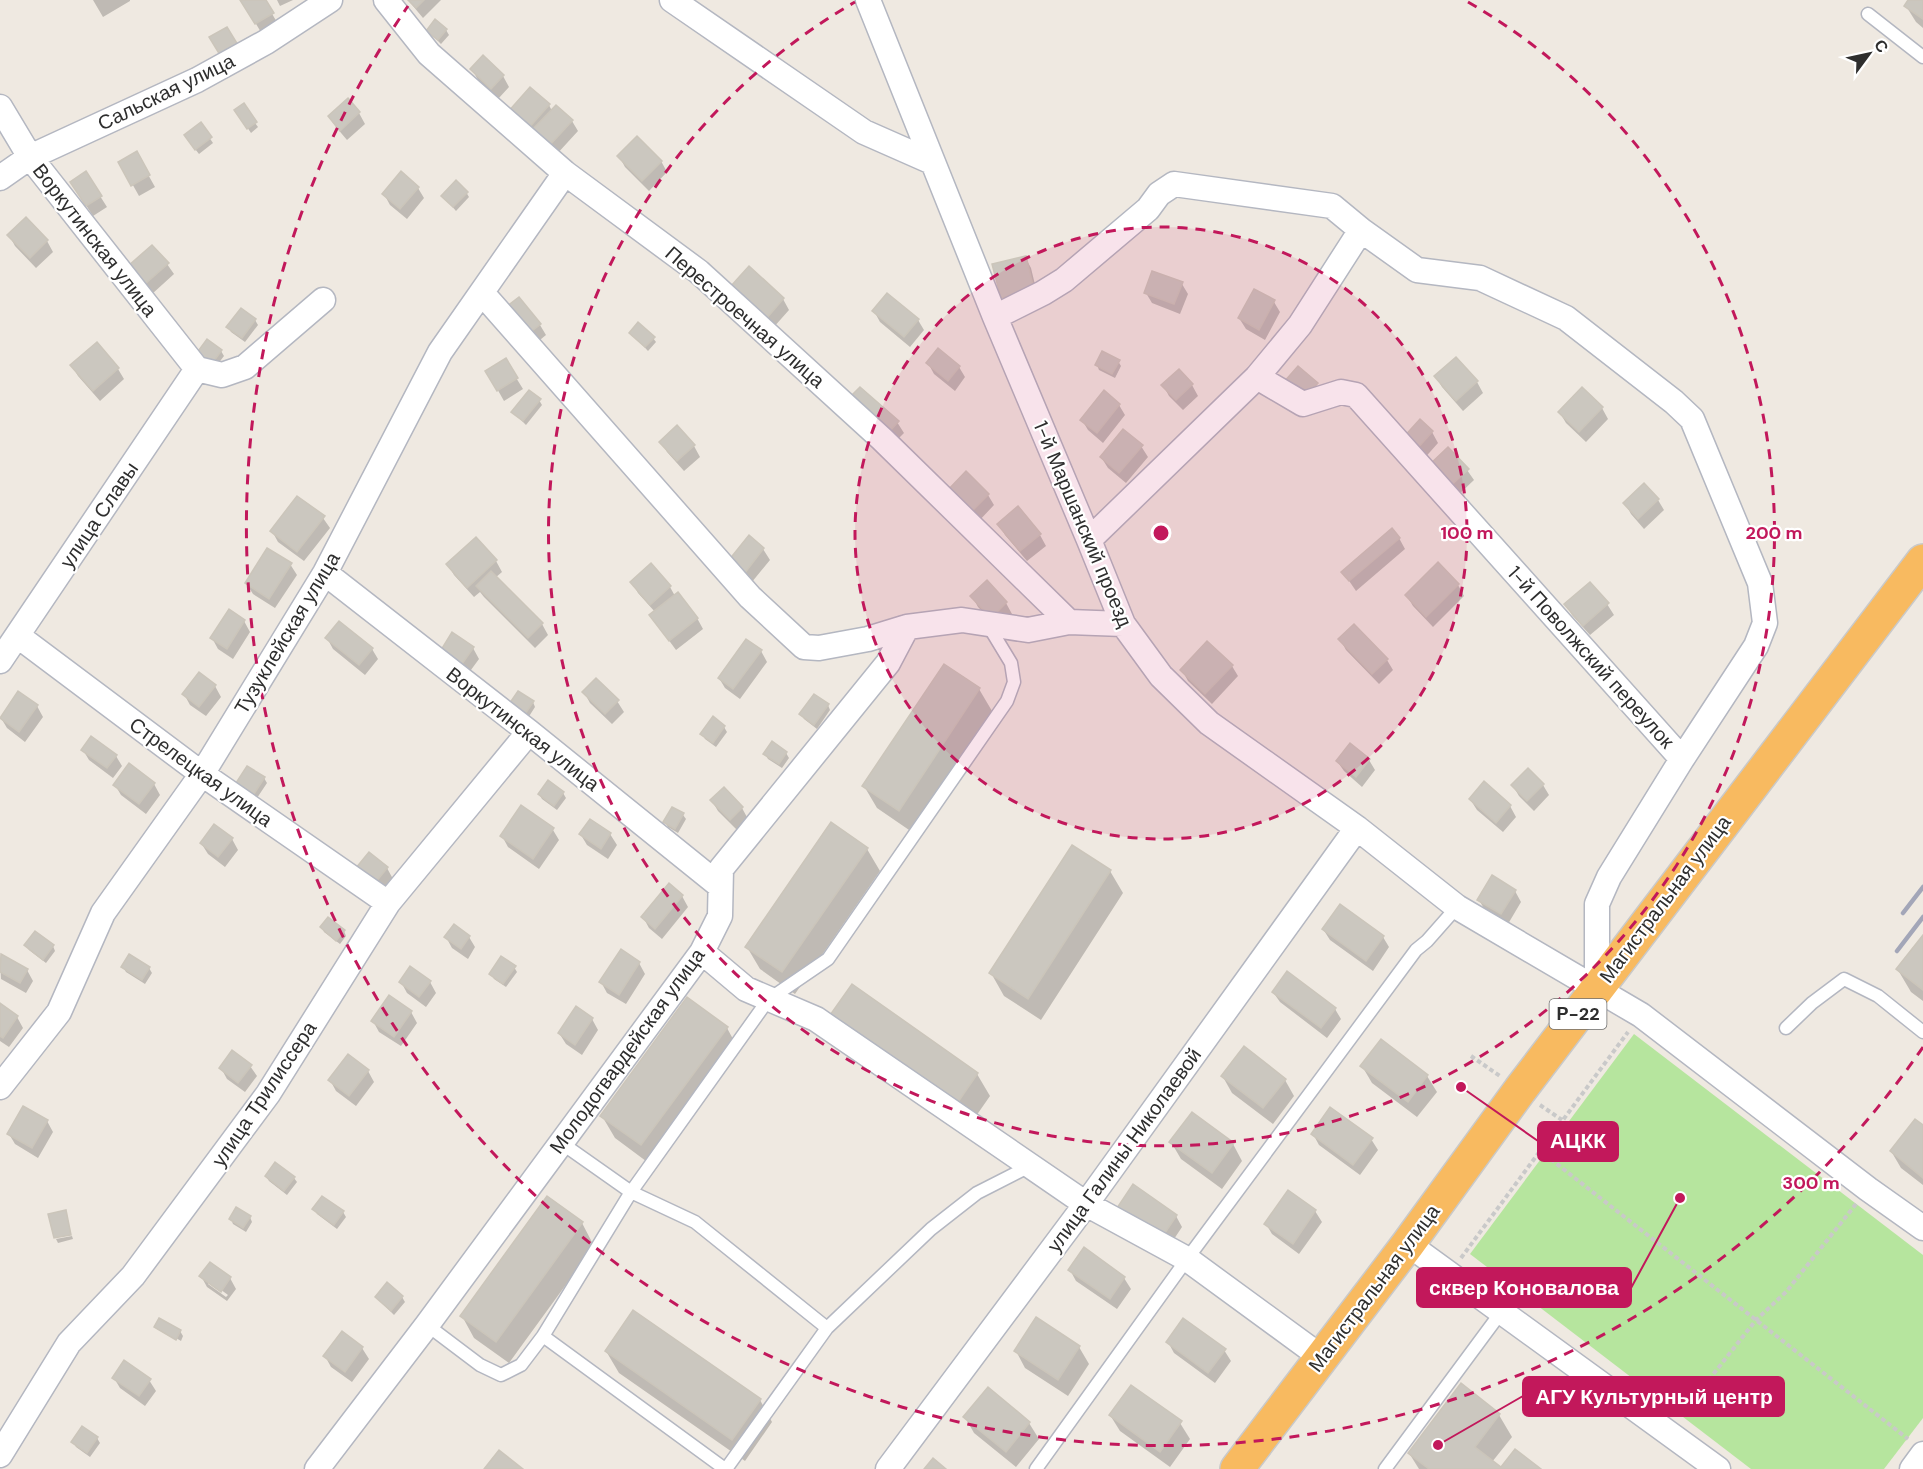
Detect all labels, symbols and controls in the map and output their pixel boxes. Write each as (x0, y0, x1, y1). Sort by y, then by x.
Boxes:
north arrow (1839, 24, 1899, 84)
text: С (1869, 36, 1893, 57)
street label: Сальская улица (93, 47, 240, 136)
street label: Воркутинская улица (27, 158, 163, 323)
street label: Перестроечная улица (660, 240, 831, 394)
street label: 1-й Маршанский проезд (1028, 417, 1138, 631)
street label: улица Славы (54, 457, 144, 573)
text: 100 m (1440, 521, 1494, 545)
text: 200 m (1746, 521, 1802, 545)
centre of rings (1151, 523, 1171, 543)
street label: Тузуклейская улица (228, 547, 346, 719)
street label: 1-й Поволжский переулок (1502, 560, 1680, 754)
street label: Воркутинская улица (441, 661, 606, 797)
street label: Стрелецкая улица (124, 711, 278, 833)
street label: Магистральная улица (1593, 809, 1737, 988)
street label: Молодогвардейская улица (544, 942, 711, 1159)
road number: Р-22 (1550, 999, 1606, 1029)
street label: улица Трилиссера (206, 1016, 323, 1172)
street label: улица Галины Николаевой (1041, 1043, 1207, 1257)
callout: АЦКК (1538, 1122, 1618, 1161)
text: АЦКК (1550, 1127, 1606, 1155)
text: 300 m (1782, 1171, 1840, 1195)
street label: Магистральная улица (1302, 1198, 1446, 1377)
callout: сквер Коновалова (1417, 1268, 1631, 1307)
text: сквер Коновалова (1429, 1274, 1619, 1302)
callout: АГУ Культурный центр (1523, 1377, 1784, 1416)
text: АГУ Культурный центр (1535, 1383, 1773, 1411)

